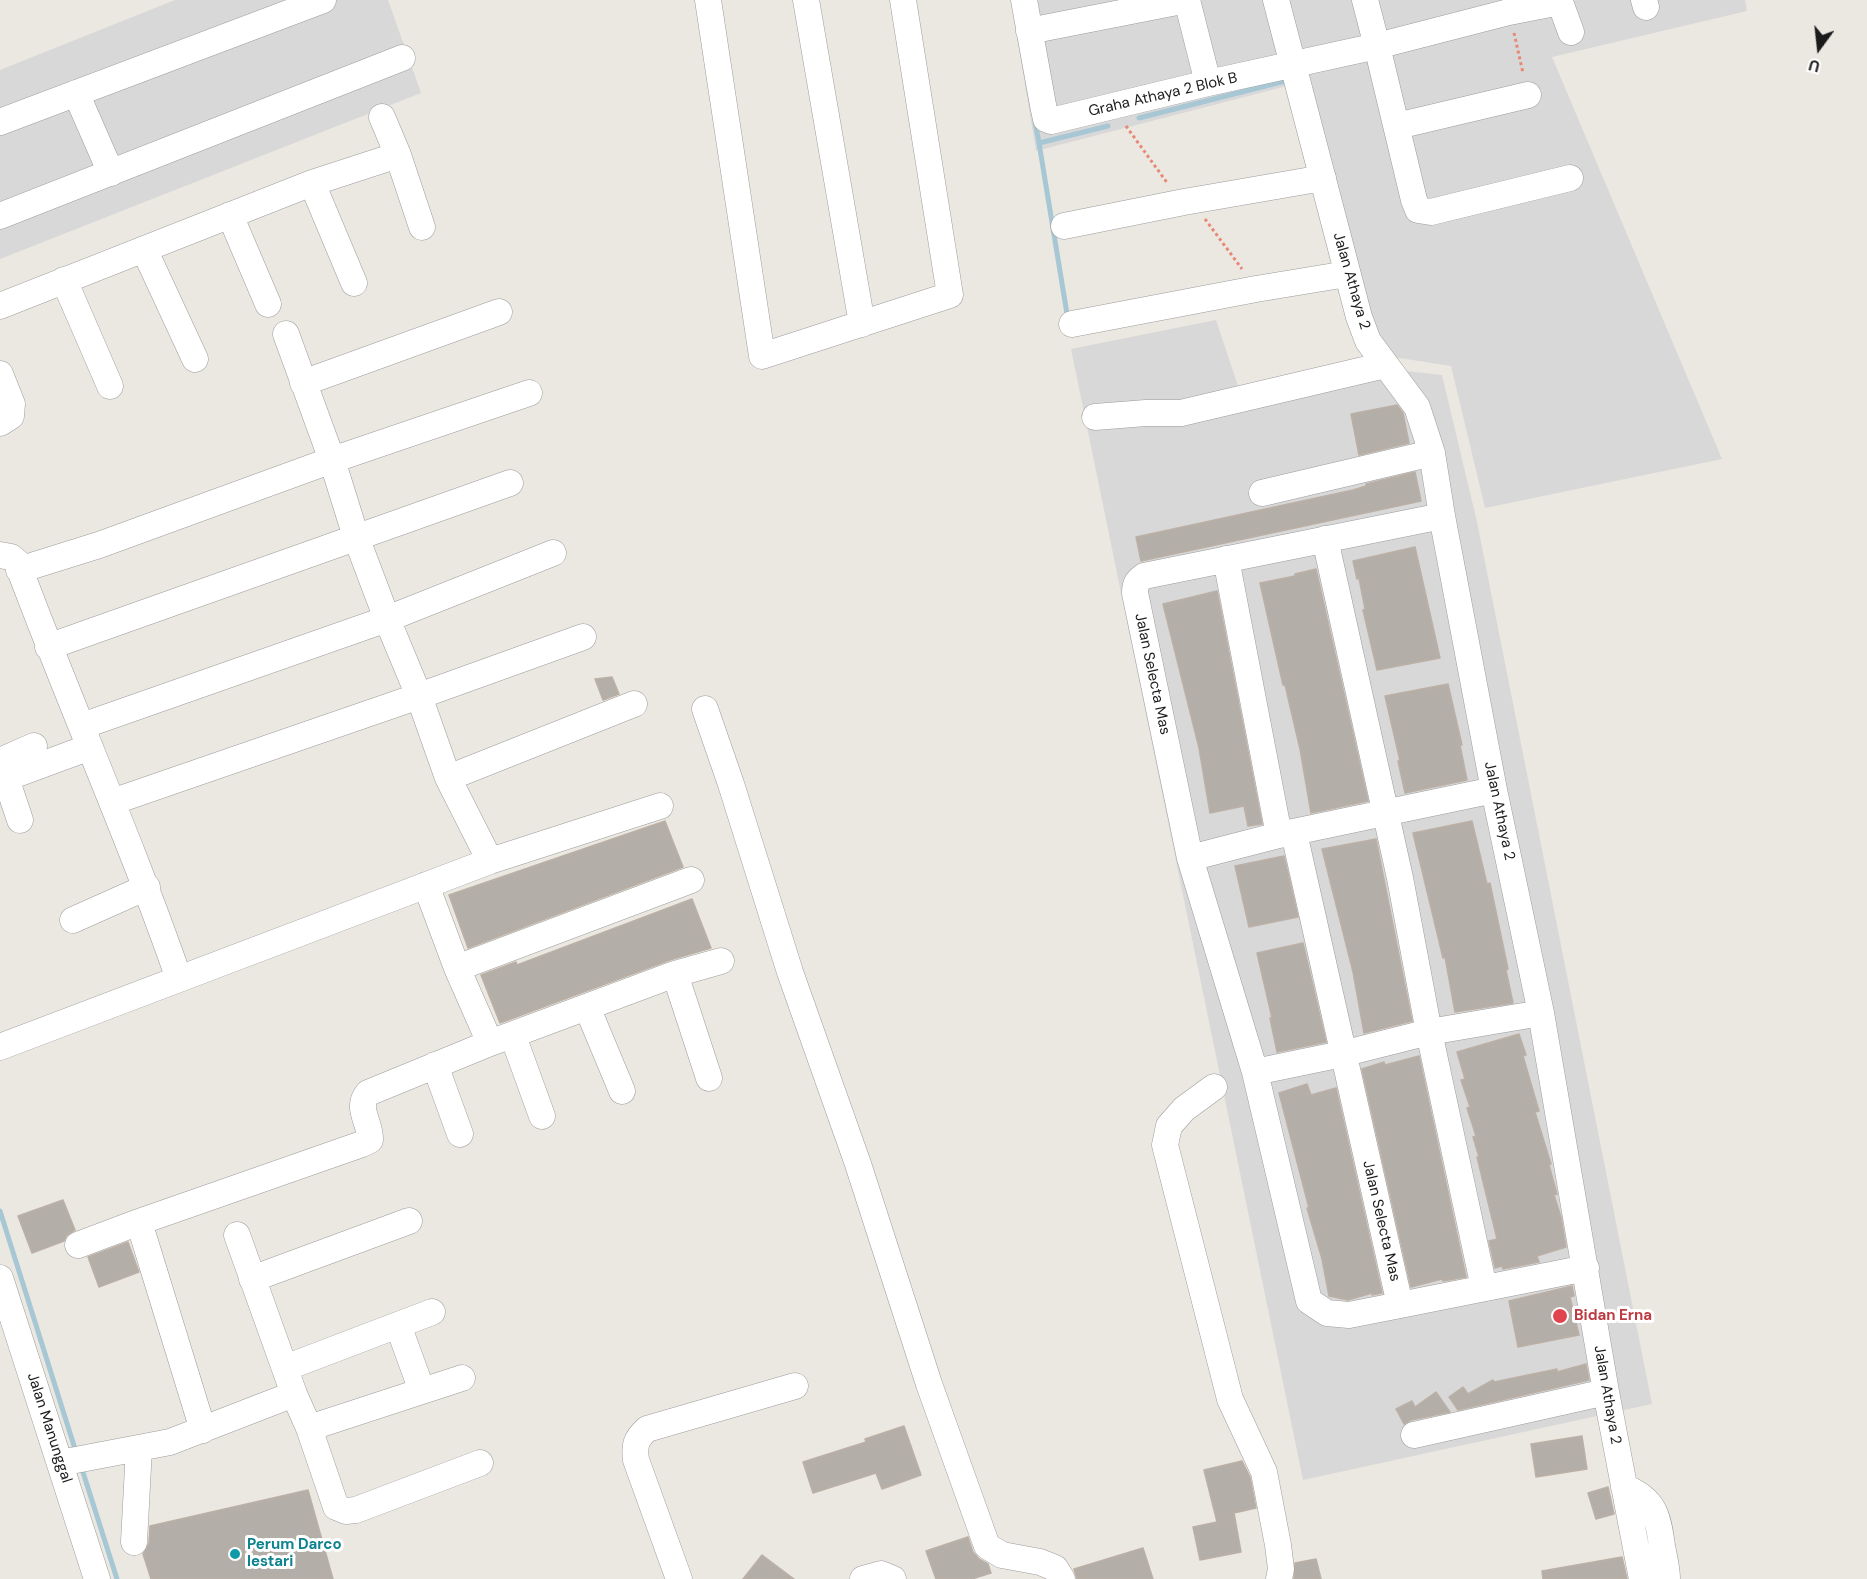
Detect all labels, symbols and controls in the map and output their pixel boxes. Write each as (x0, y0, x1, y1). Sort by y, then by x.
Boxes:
north arrow (1789, 18, 1849, 78)
text: U (1806, 54, 1822, 77)
street label: Graha Athaya 2 Blok B (1087, 69, 1239, 121)
street label: Jalan Athaya 2 (1329, 230, 1373, 332)
street label: Jalan Selecta Mas (1130, 612, 1174, 736)
street label: Jalan Athaya 2 (1480, 760, 1518, 862)
street label: Jalan Selecta Mas (1358, 1159, 1404, 1283)
marker: Bidan Erna (1551, 1307, 1569, 1325)
place label: Bidan Erna (1574, 1307, 1652, 1325)
street label: Jalan Athaya 2 (1589, 1344, 1625, 1446)
street label: Jalan Manunggal (23, 1371, 75, 1485)
place label: Perum Darco lestari (247, 1536, 342, 1571)
marker: Perum Darco lestari (228, 1547, 242, 1561)

